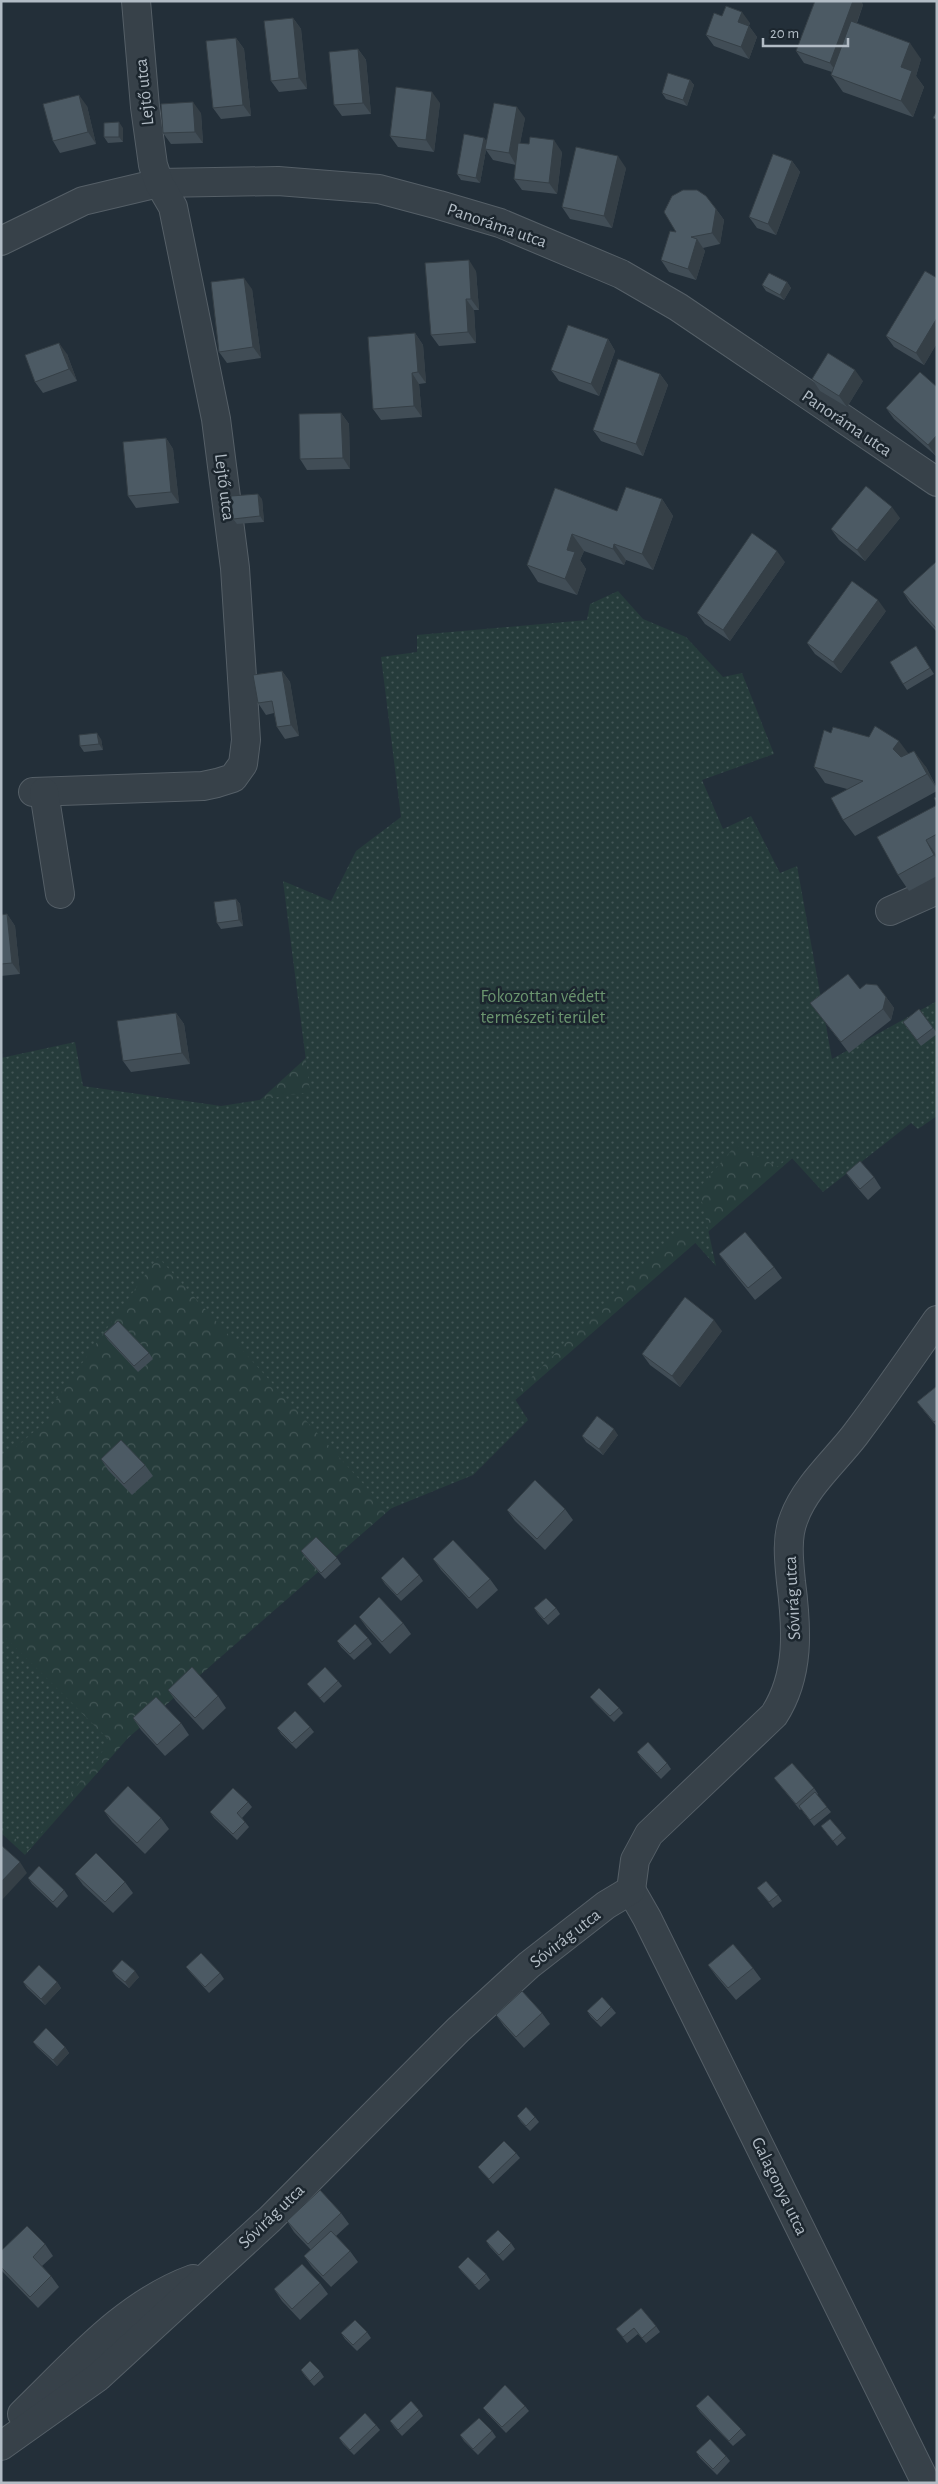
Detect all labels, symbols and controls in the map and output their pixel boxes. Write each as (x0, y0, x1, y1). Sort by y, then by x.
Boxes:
scale bar (763, 15, 848, 47)
text: 20 m (770, 26, 799, 41)
street label: Lejtő utca (133, 57, 157, 126)
street label: Panoráma utca (444, 200, 549, 251)
street label: Panoráma utca (798, 387, 895, 460)
street label: Lejtő utca (211, 453, 237, 522)
park label: Fokozottan védett természeti terület (480, 988, 606, 1027)
street label: Sóvirág utca (782, 1555, 804, 1640)
street label: Sóvirág utca (527, 1906, 604, 1972)
street label: Galagonya utca (748, 2135, 811, 2238)
street label: Sóvirág utca (235, 2181, 308, 2252)

